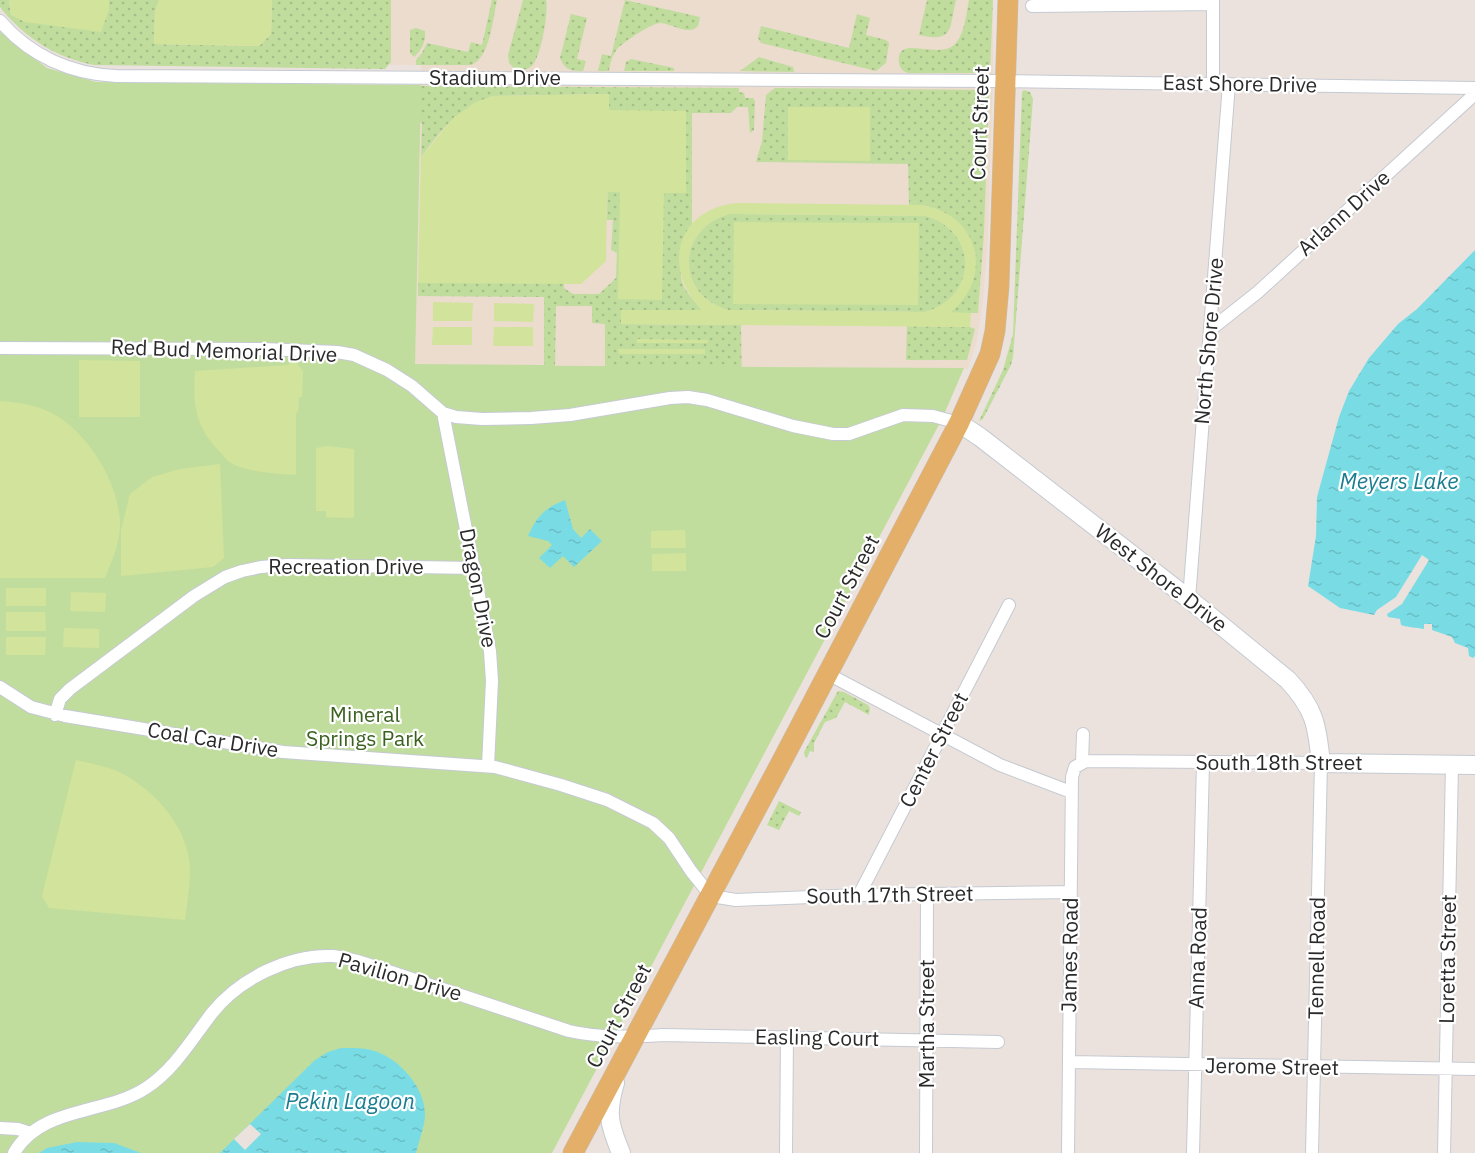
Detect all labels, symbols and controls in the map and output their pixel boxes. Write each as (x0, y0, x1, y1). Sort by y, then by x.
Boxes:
street label: Stadium Drive (429, 63, 561, 91)
street label: Court Street (963, 65, 995, 181)
street label: East Shore Drive (1162, 68, 1318, 98)
street label: Arlann Drive (1291, 163, 1396, 261)
street label: North Shore Drive (1187, 256, 1229, 426)
street label: Red Bud Memorial Drive (110, 332, 338, 368)
water label: Meyers Lake (1339, 466, 1459, 495)
street label: West Shore Drive (1090, 517, 1234, 638)
street label: Dragon Drive (454, 526, 504, 650)
street label: Court Street (807, 529, 885, 644)
street label: Recreation Drive (268, 552, 424, 580)
street label: Center Street (892, 687, 974, 812)
park label: Mineral Springs Park (306, 700, 424, 752)
street label: Coal Car Drive (146, 715, 281, 763)
street label: South 18th Street (1195, 748, 1363, 776)
street label: South 17th Street (806, 879, 974, 909)
street label: Loretta Street (1432, 894, 1462, 1024)
street label: James Road (1054, 897, 1084, 1013)
street label: Tennell Road (1301, 897, 1331, 1019)
street label: Anna Road (1181, 907, 1213, 1009)
street label: Pavilion Drive (335, 945, 465, 1007)
street label: Court Street (579, 958, 657, 1073)
street label: Martha Street (912, 959, 940, 1089)
street label: Easling Court (755, 1022, 880, 1052)
street label: Jerome Street (1205, 1051, 1339, 1081)
water label: Pekin Lagoon (285, 1086, 415, 1115)

